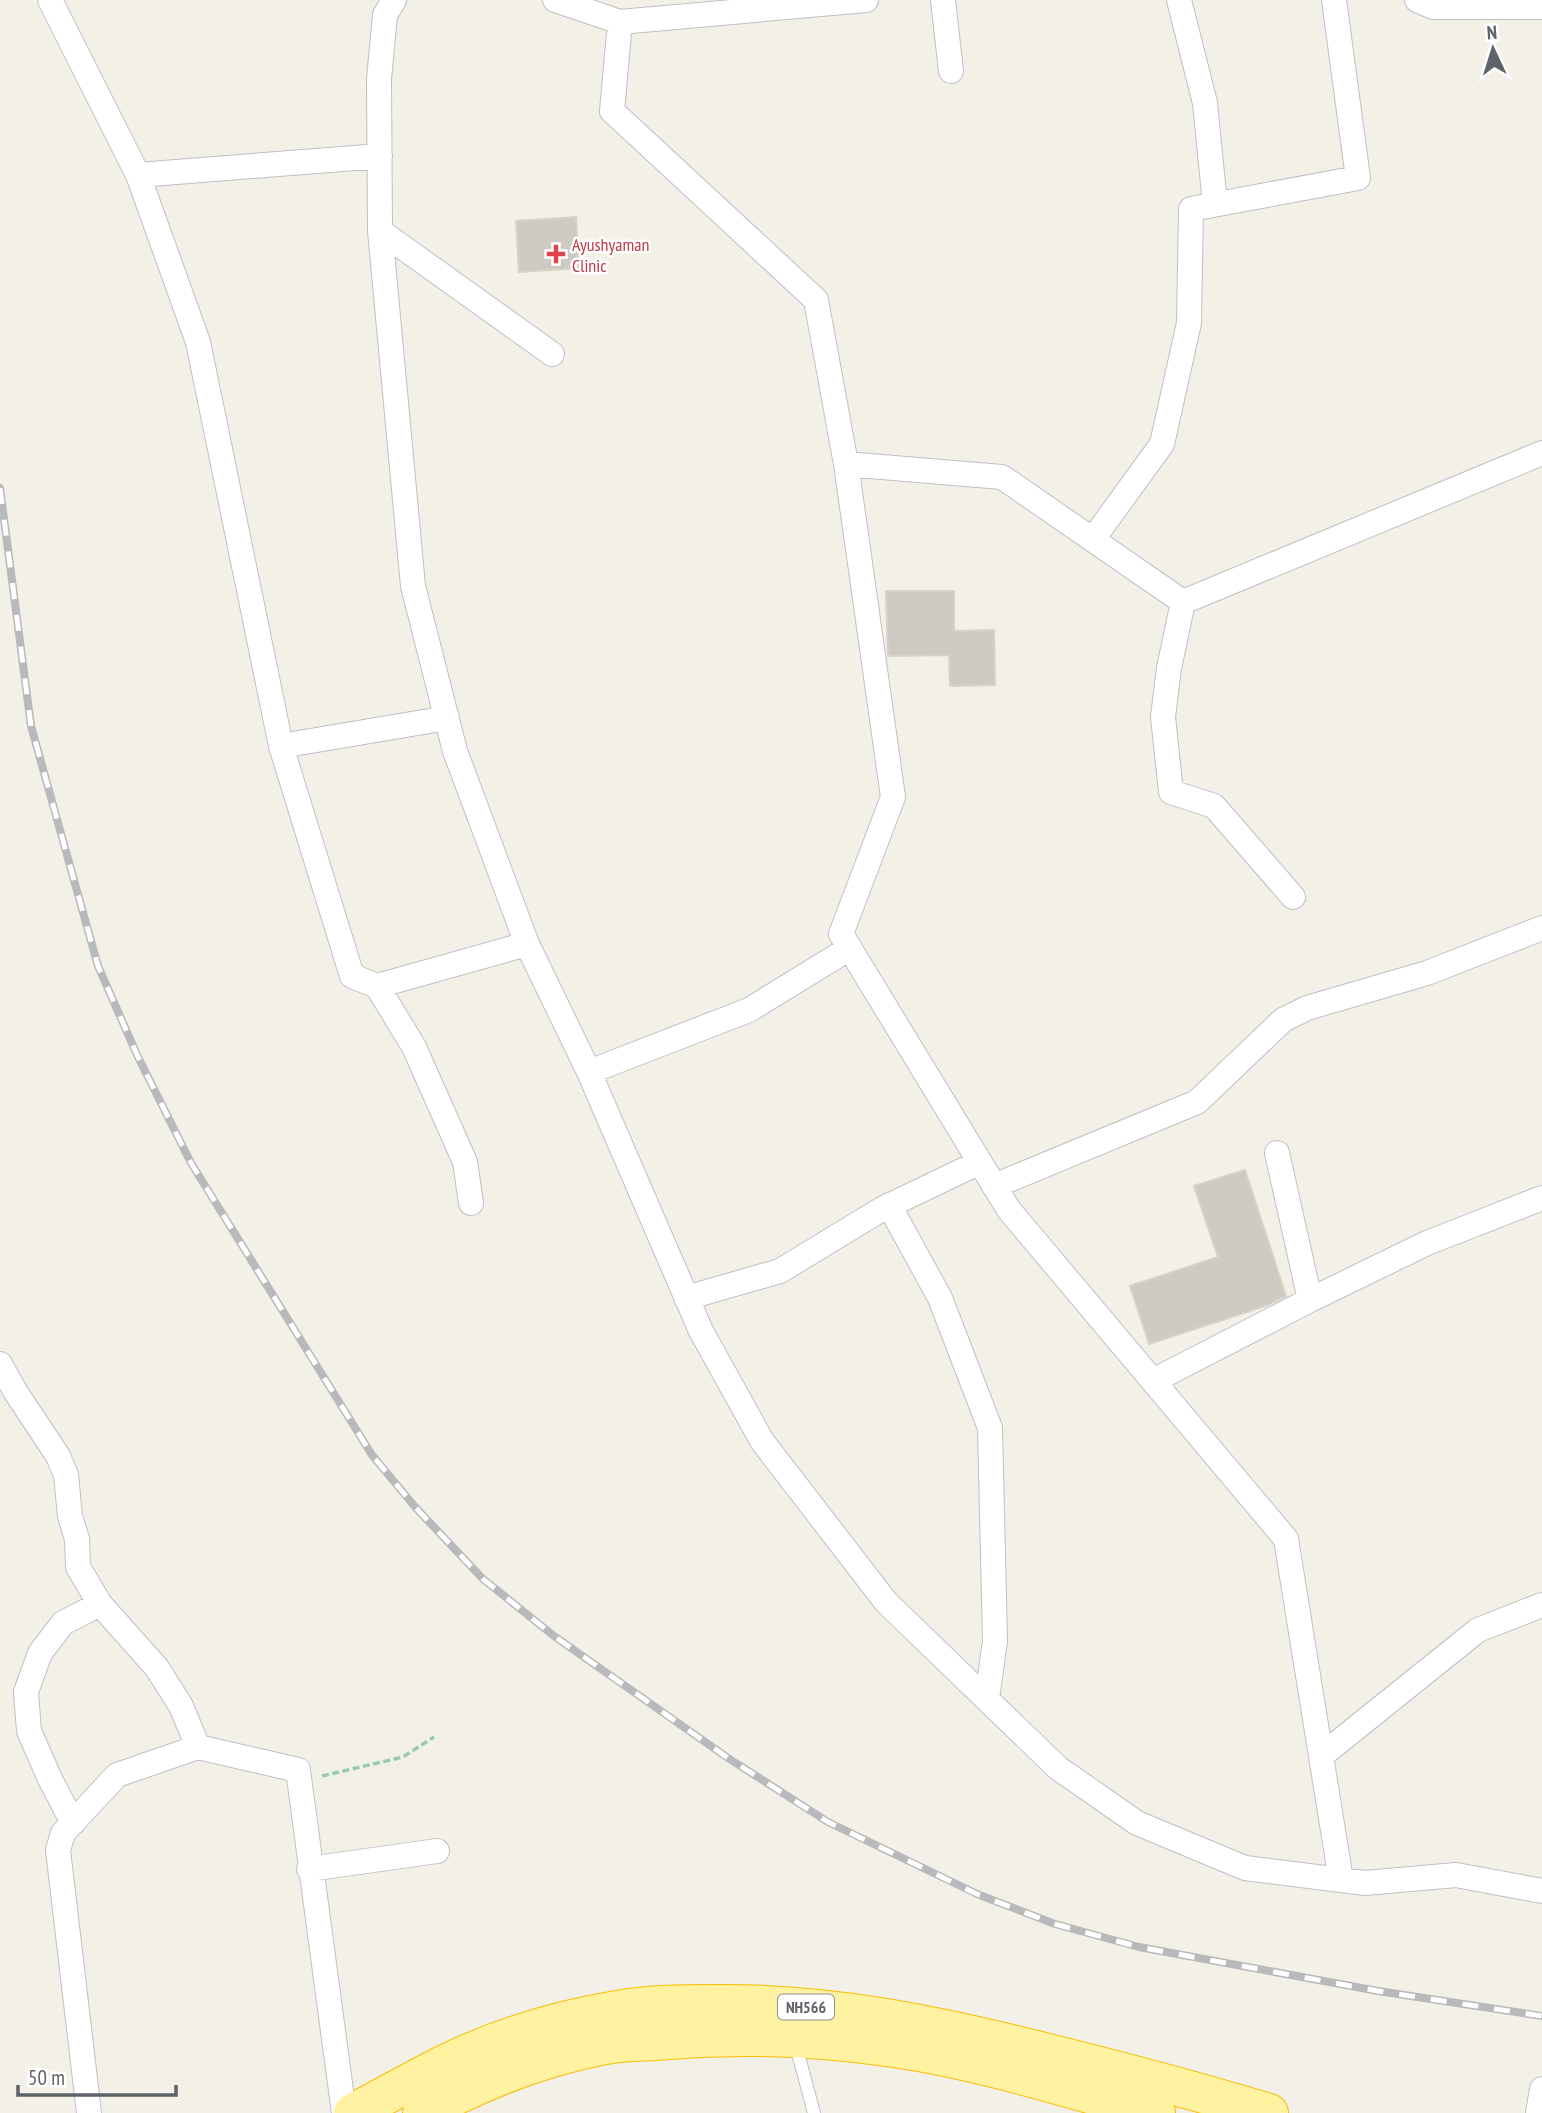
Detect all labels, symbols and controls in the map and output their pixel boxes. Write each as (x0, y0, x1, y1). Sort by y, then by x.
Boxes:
north arrow (1458, 14, 1528, 84)
text: N (1486, 20, 1498, 44)
place label: Ayushyaman Clinic (572, 233, 649, 277)
marker: Ayushyaman Clinic (546, 244, 566, 264)
road number: NH566 (778, 1994, 834, 2020)
scale bar (18, 2054, 175, 2098)
text: 50 m (28, 2064, 65, 2091)

